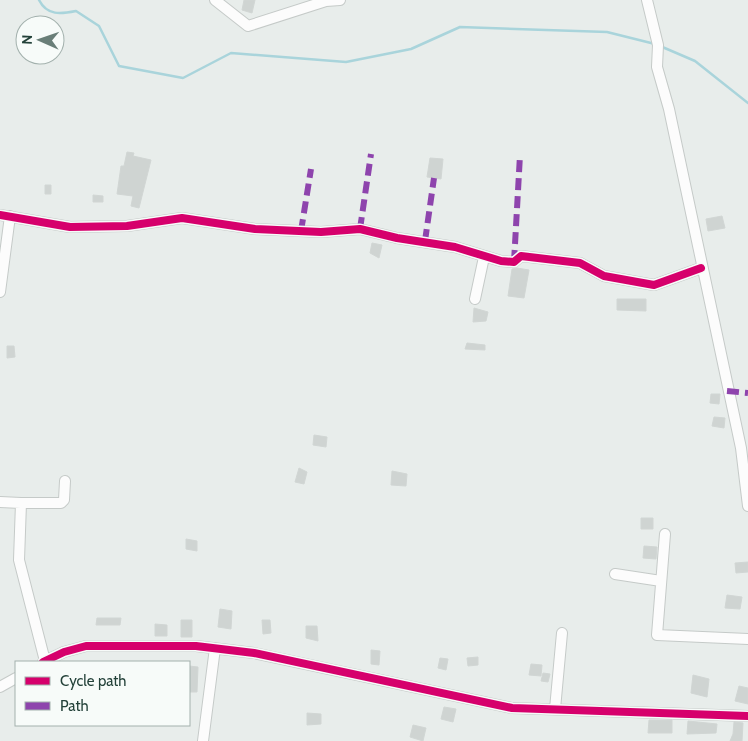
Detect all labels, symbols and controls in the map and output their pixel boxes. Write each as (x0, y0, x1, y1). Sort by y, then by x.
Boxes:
north arrow (15, 15, 65, 65)
text: N (18, 34, 36, 45)
legend (15, 661, 190, 726)
text: Cycle path (60, 672, 126, 690)
text: Path (60, 697, 89, 715)

